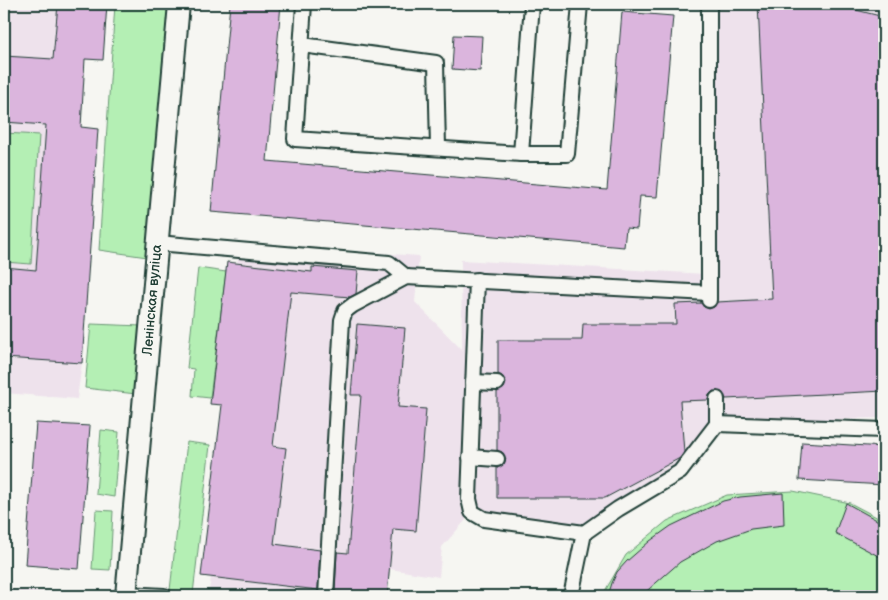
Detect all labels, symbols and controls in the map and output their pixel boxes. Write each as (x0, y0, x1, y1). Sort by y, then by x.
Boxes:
street label: Ленінская вуліца (139, 243, 165, 357)

